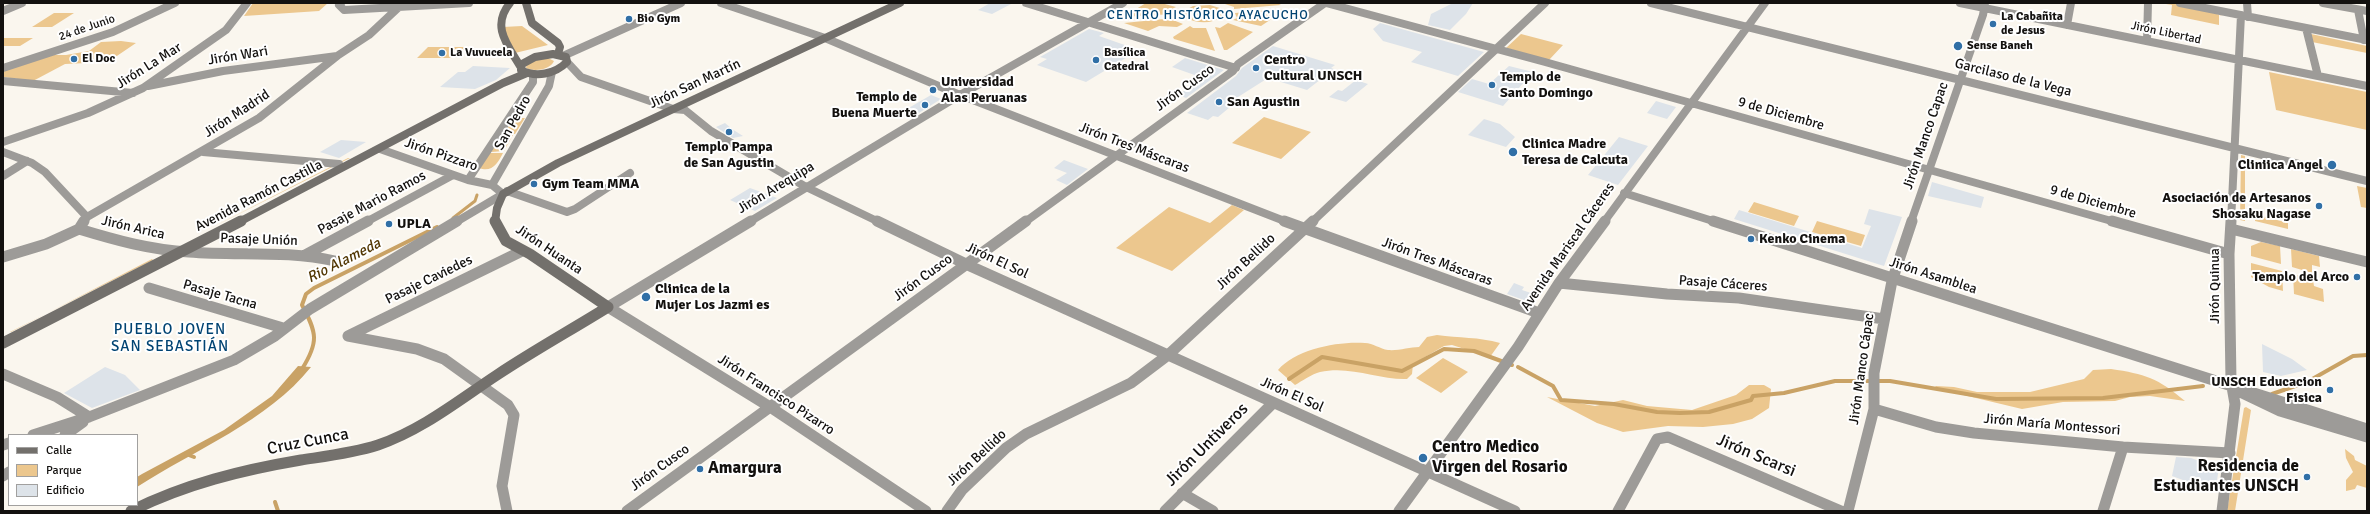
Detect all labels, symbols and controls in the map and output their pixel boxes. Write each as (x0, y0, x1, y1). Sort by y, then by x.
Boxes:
district label: CENTRO HISTÓRICO AYACUCHO (1107, 8, 1309, 24)
place label: La Cabañita de Jesus (2001, 10, 2063, 38)
street label: 24 de Junio (57, 12, 117, 44)
place label: Bio Gym (637, 12, 680, 26)
marker: Bio Gym (624, 14, 634, 24)
marker: La Cabañita de Jesus (1988, 19, 1998, 29)
street label: Jirón Libertad (2130, 19, 2202, 47)
street label: Jirón La Mar (113, 39, 185, 93)
place label: Sense Baneh (1967, 39, 2033, 53)
marker: Sense Baneh (1952, 40, 1964, 52)
street label: Jirón Wari (207, 43, 269, 69)
place label: La Vuvucela (450, 46, 512, 60)
place label: Basílica Catedral (1104, 46, 1149, 74)
marker: La Vuvucela (437, 48, 447, 58)
place label: El Doc (82, 52, 115, 66)
place label: Centro Cultural UNSCH (1264, 52, 1362, 84)
marker: El Doc (69, 54, 79, 64)
marker: Basílica Catedral (1091, 55, 1101, 65)
street label: Garcilaso de la Vega (1953, 55, 2073, 101)
street label: Jirón San Martín (647, 56, 743, 112)
street label: Jirón Cusco (1152, 61, 1218, 115)
marker: Centro Cultural UNSCH (1251, 63, 1261, 73)
place label: Templo de Santo Domingo (1500, 69, 1593, 102)
place label: Universidad Alas Peruanas (941, 74, 1027, 106)
marker: Templo de Santo Domingo (1487, 80, 1497, 90)
street label: Jirón Manco Capac (1900, 80, 1952, 192)
marker: Universidad Alas Peruanas (928, 85, 938, 95)
street label: Jirón Madrid (201, 86, 273, 142)
place label: Templo de Buena Muerte (831, 89, 917, 122)
street label: San Pedro (491, 93, 535, 153)
place label: San Agustin (1227, 94, 1300, 110)
street label: 9 de Diciembre (1736, 94, 1826, 134)
marker: San Agustin (1214, 97, 1224, 107)
marker: Templo de Buena Muerte (920, 100, 930, 110)
street label: Jirón Tres Máscaras (1076, 119, 1192, 177)
marker: Templo Pampa de San Agustin (724, 127, 734, 137)
street label: Jirón Pizzaro (402, 135, 480, 175)
place label: Clinica Madre Teresa de Calcuta (1522, 136, 1628, 168)
place label: Templo Pampa de San Agustin (684, 139, 774, 172)
marker: Clinica Madre Teresa de Calcuta (1507, 146, 1519, 158)
street label: Avenida Ramón Castilla (193, 157, 325, 235)
place label: Cliniica Angel (2238, 157, 2323, 173)
street label: Jirón Arequipa (735, 158, 817, 218)
marker: Cliniica Angel (2326, 159, 2338, 171)
street label: Pasaje Mario Ramos (315, 167, 429, 239)
place label: Gym Team MMA (542, 176, 639, 192)
marker: Gym Team MMA (529, 179, 539, 189)
street label: Avenida Mariscal Cáceres (1517, 180, 1619, 314)
street label: 9 de Diciembre (2048, 182, 2138, 222)
place label: Asociación de Artesanos Shosaku Nagase (2162, 190, 2311, 222)
marker: Asociación de Artesanos Shosaku Nagase (2314, 201, 2324, 211)
street label: Jirón Arica (100, 213, 166, 243)
place label: UPLA (397, 216, 431, 232)
marker: UPLA (384, 219, 394, 229)
street label: Jirón Huanta (512, 222, 586, 278)
street label: Pasaje Unión (220, 230, 298, 250)
street label: Jirón Bellido (1213, 230, 1279, 294)
place label: Kenko Cinema (1759, 231, 1845, 247)
street label: Jirón Tres Máscaras (1379, 234, 1495, 290)
marker: Kenko Cinema (1746, 234, 1756, 244)
water label: Rio Alameda (304, 235, 384, 287)
street label: Jirón El Sol (963, 239, 1031, 283)
street label: Jirón Quinua (2207, 248, 2223, 324)
street label: Jirón Cusco (890, 251, 956, 305)
street label: Pasaje Caviedes (383, 252, 475, 308)
street label: Jirón Asamblea (1887, 254, 1979, 298)
place label: Templo del Arco (2253, 269, 2349, 285)
marker: Templo del Arco (2352, 272, 2362, 282)
street label: Pasaje Cáceres (1678, 273, 1768, 295)
street label: Pasaje Tacna (181, 276, 259, 314)
place label: Clinica de la Mujer Los Jazmi es (655, 281, 769, 314)
marker: Clinica de la Mujer Los Jazmi es (640, 291, 652, 303)
street label: Jirón Manco Cápac (1846, 312, 1878, 426)
district label: PUEBLO JOVEN SAN SEBASTIÁN (111, 321, 229, 356)
street label: Jirón Francisco Pizarro (715, 351, 837, 439)
street label: Jirón El Sol (1258, 374, 1326, 416)
place label: UNSCH Educacion Fisica (2211, 374, 2322, 406)
marker: UNSCH Educacion Fisica (2325, 385, 2335, 395)
street label: Jirón Untiveros (1161, 399, 1253, 491)
street label: Jirón María Montessori (1983, 411, 2121, 439)
street label: Cruz Cunca (266, 424, 350, 460)
street label: Jirón Bellido (944, 426, 1010, 490)
street label: Jirón Scarsi (1713, 430, 1799, 482)
legend (8, 434, 138, 506)
place label: Centro Medico Virgen del Rosario (1432, 438, 1568, 478)
street label: Jirón Cusco (627, 441, 693, 495)
text: Calle (46, 443, 72, 458)
marker: Centro Medico Virgen del Rosario (1417, 452, 1429, 464)
place label: Residencia de Estudiantes UNSCH (2153, 457, 2299, 497)
place label: Amargura (708, 459, 782, 479)
text: Parque (46, 463, 82, 478)
marker: Amargura (695, 464, 705, 474)
marker: Residencia de Estudiantes UNSCH (2302, 472, 2312, 482)
text: Edificio (46, 483, 84, 498)

